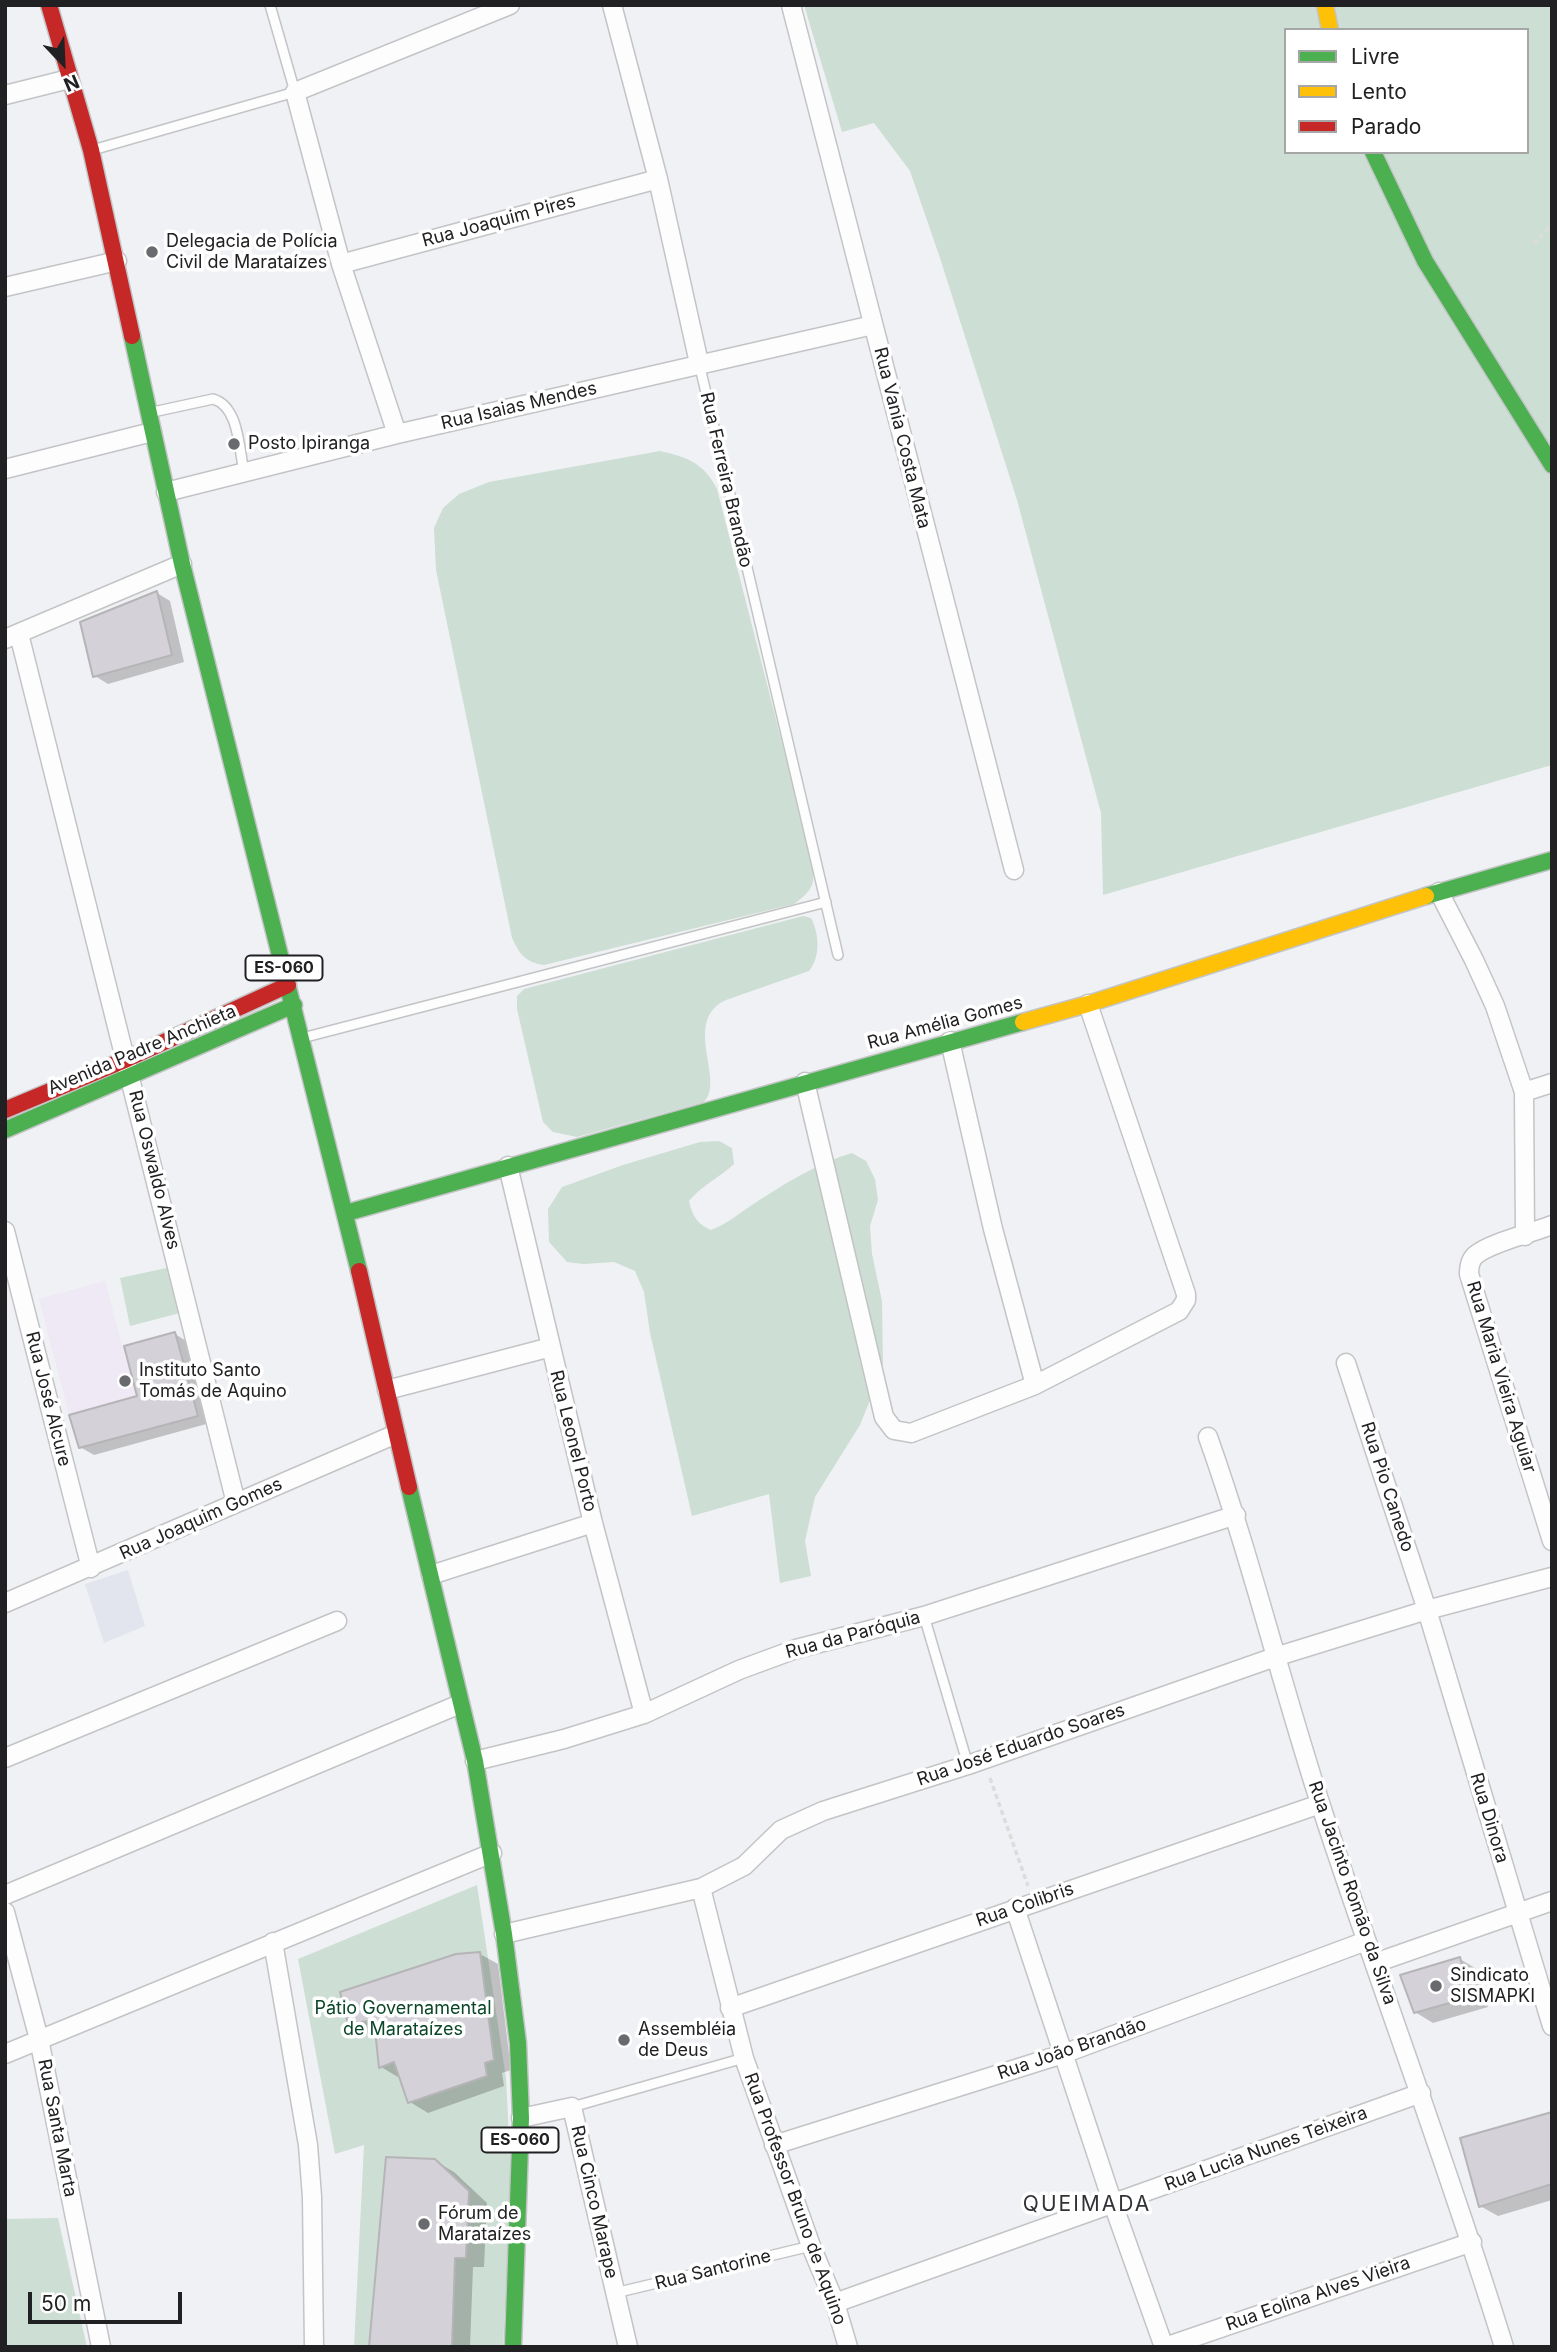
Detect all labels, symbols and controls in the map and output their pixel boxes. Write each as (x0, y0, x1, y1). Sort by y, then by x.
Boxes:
north arrow (28, 28, 98, 98)
legend (1284, 28, 1529, 154)
text: Livre (1351, 44, 1400, 69)
text: N (60, 69, 83, 96)
text: Lento (1351, 79, 1407, 104)
text: Parado (1351, 114, 1421, 139)
street label: Rua Joaquim Pires (420, 190, 578, 252)
place label: Delegacia de Polícia Civil de Marataízes (166, 231, 338, 274)
marker: Delegacia de Polícia Civil de Marataízes (144, 244, 160, 260)
street label: Rua Vania Costa Mata (869, 345, 935, 531)
street label: Rua Isaias Mendes (439, 378, 599, 434)
street label: Rua Ferreira Brandão (695, 390, 757, 570)
place label: Posto Ipiranga (248, 433, 370, 455)
marker: Posto Ipiranga (226, 436, 242, 452)
road number: ES-060 (246, 956, 322, 980)
street label: Rua Amélia Gomes (865, 992, 1025, 1054)
street label: Avenida Padre Anchieta (45, 1001, 239, 1099)
street label: Rua Oswaldo Alves (124, 1088, 184, 1252)
street label: Rua Maria Vieira Aguiar (1462, 1279, 1540, 1475)
street label: Rua José Alcure (21, 1329, 75, 1469)
place label: Instituto Santo Tomás de Aquino (139, 1360, 287, 1402)
street label: Rua Leonel Porto (545, 1368, 601, 1514)
marker: Instituto Santo Tomás de Aquino (117, 1373, 133, 1389)
street label: Rua Pio Canedo (1356, 1419, 1418, 1555)
street label: Rua Joaquim Gomes (116, 1473, 286, 1565)
street label: Rua da Paróquia (783, 1607, 923, 1663)
street label: Rua José Eduardo Soares (914, 1699, 1128, 1791)
street label: Rua Dinora (1465, 1770, 1513, 1866)
street label: Rua Jacinto Romão da Silva (1304, 1778, 1400, 2008)
street label: Rua Colibris (973, 1878, 1077, 1932)
place label: Sindicato SISMAPKI (1450, 1965, 1535, 2008)
marker: Sindicato SISMAPKI (1428, 1978, 1444, 1994)
park label: Pátio Governamental de Marataízes (315, 1998, 491, 2040)
street label: Rua João Brandão (995, 2013, 1149, 2085)
place label: Assembléia de Deus (638, 2019, 736, 2062)
marker: Assembléia de Deus (616, 2032, 632, 2048)
street label: Rua Santa Marta (33, 2057, 81, 2199)
street label: Rua Professor Bruno de Aquino (739, 2070, 851, 2328)
street label: Rua Lucia Nunes Teixeira (1162, 2102, 1370, 2196)
street label: Rua Cinco Marape (566, 2123, 622, 2281)
road number: ES-060 (482, 2128, 558, 2152)
district label: QUEIMADA (1024, 2192, 1150, 2218)
place label: Fórum de Marataízes (438, 2203, 531, 2246)
marker: Fórum de Marataízes (416, 2216, 432, 2232)
street label: Rua Santorine (653, 2245, 773, 2295)
street label: Rua Eolina Alves Vieira (1223, 2252, 1413, 2336)
scale bar (32, 2278, 186, 2322)
text: 50 m (41, 2291, 91, 2316)

